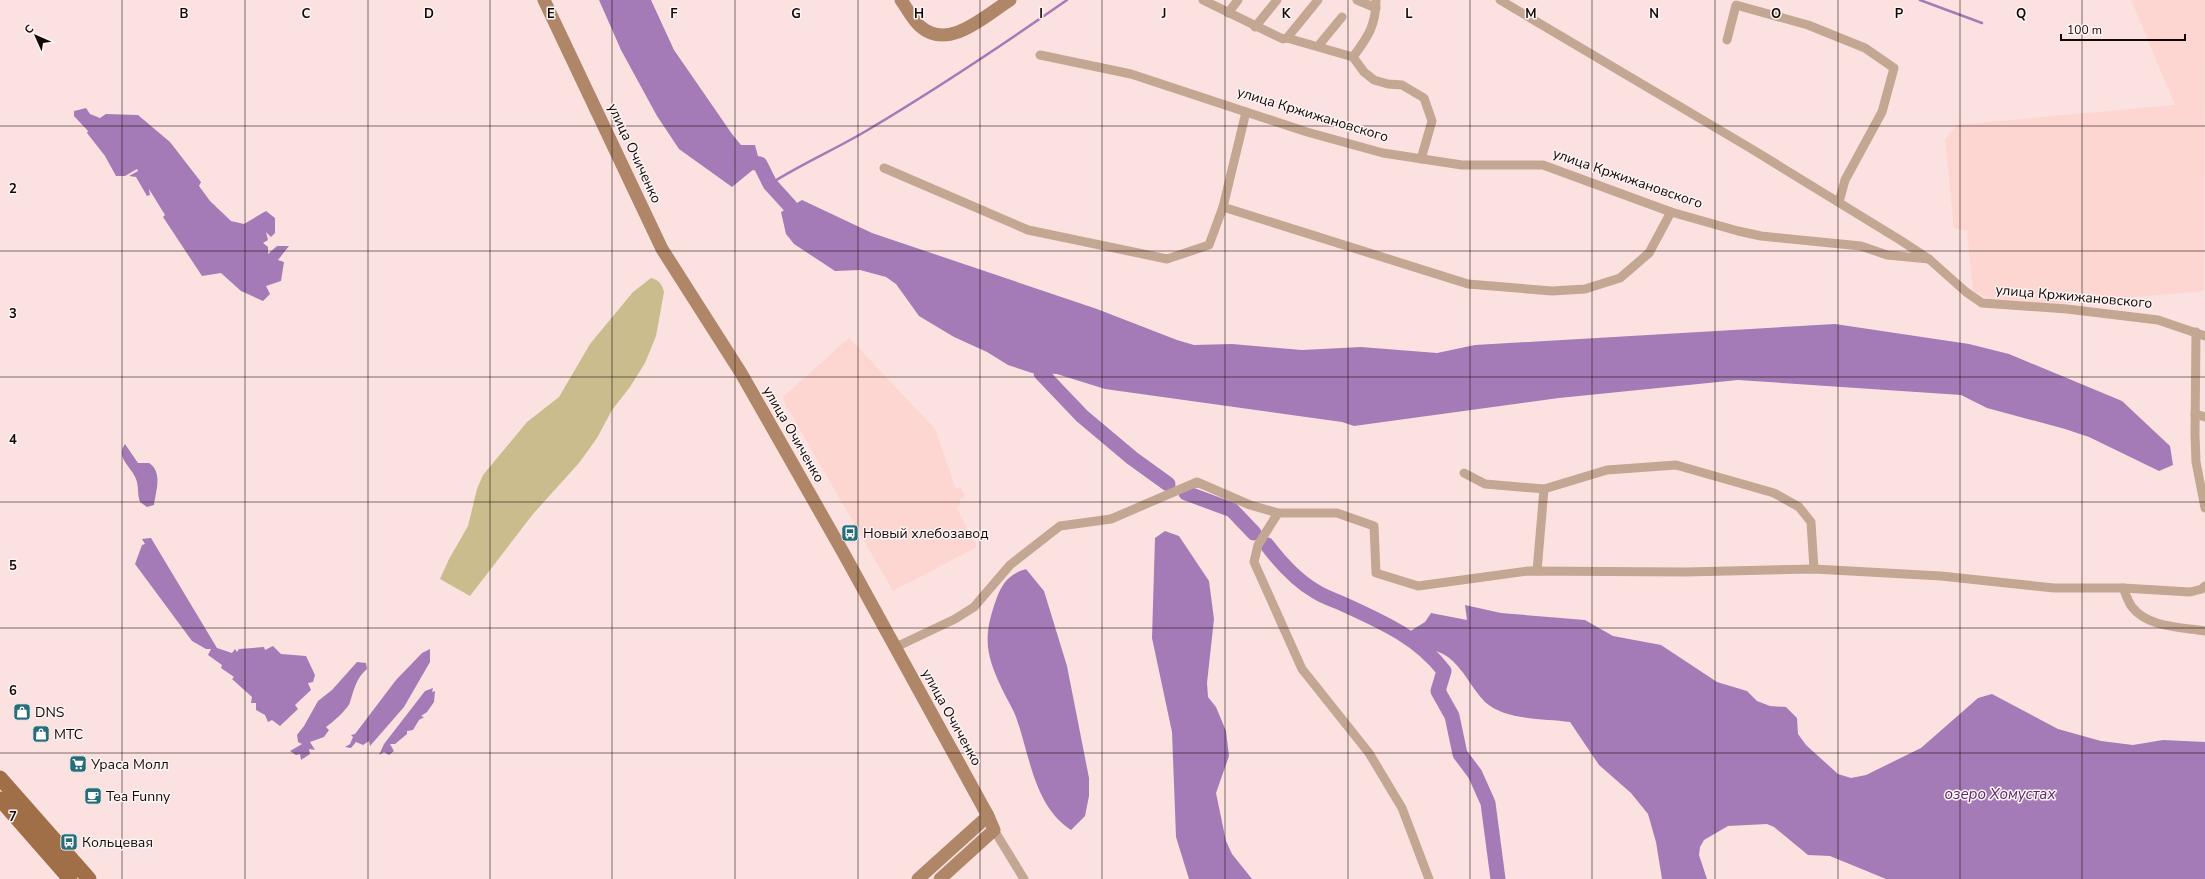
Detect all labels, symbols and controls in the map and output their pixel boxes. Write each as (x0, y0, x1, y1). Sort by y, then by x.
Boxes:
text: B (180, 5, 189, 23)
text: C (302, 5, 311, 23)
text: D (424, 5, 434, 23)
text: E (547, 5, 555, 23)
text: F (670, 5, 678, 23)
text: G (791, 5, 801, 23)
text: H (914, 5, 924, 23)
text: I (1039, 5, 1043, 23)
text: J (1161, 5, 1166, 23)
text: K (1282, 5, 1291, 23)
text: L (1405, 5, 1413, 23)
text: M (1525, 5, 1537, 23)
text: N (1649, 5, 1659, 23)
text: O (1771, 5, 1781, 23)
text: P (1895, 5, 1904, 23)
text: Q (2016, 5, 2026, 23)
north arrow (16, 16, 56, 56)
scale bar (2061, 16, 2185, 42)
text: С (21, 21, 38, 37)
text: 100 m (2067, 22, 2102, 38)
street label: улица Кржижановского (1235, 82, 1391, 147)
street label: улица Очиченко (603, 100, 666, 206)
street label: улица Кржижановского (1550, 144, 1705, 213)
text: 2 (9, 180, 17, 198)
street label: улица Кржижановского (1995, 280, 2153, 313)
text: 3 (9, 305, 17, 323)
street label: улица Очиченко (758, 383, 829, 486)
text: 4 (9, 431, 17, 449)
bus stop icon: Новый хлебозавод (840, 523, 860, 543)
place label: Новый хлебозавод (863, 524, 989, 543)
text: 5 (9, 557, 17, 575)
street label: улица Очиченко (917, 665, 986, 769)
text: 6 (9, 682, 17, 700)
shop icon: DNS (12, 702, 32, 722)
place label: DNS (35, 703, 65, 722)
shop icon: МТС (31, 724, 51, 744)
place label: МТС (54, 725, 83, 744)
supermarket icon: Ураса Молл (68, 754, 88, 774)
place label: Ураса Молл (90, 755, 169, 774)
water label: озеро Хомустах (1945, 784, 2056, 804)
cafe icon: Tea Funny (83, 786, 103, 806)
place label: Tea Funny (106, 787, 171, 806)
text: 7 (9, 808, 17, 826)
bus stop icon: Кольцевая (59, 832, 79, 852)
place label: Кольцевая (82, 833, 153, 852)

